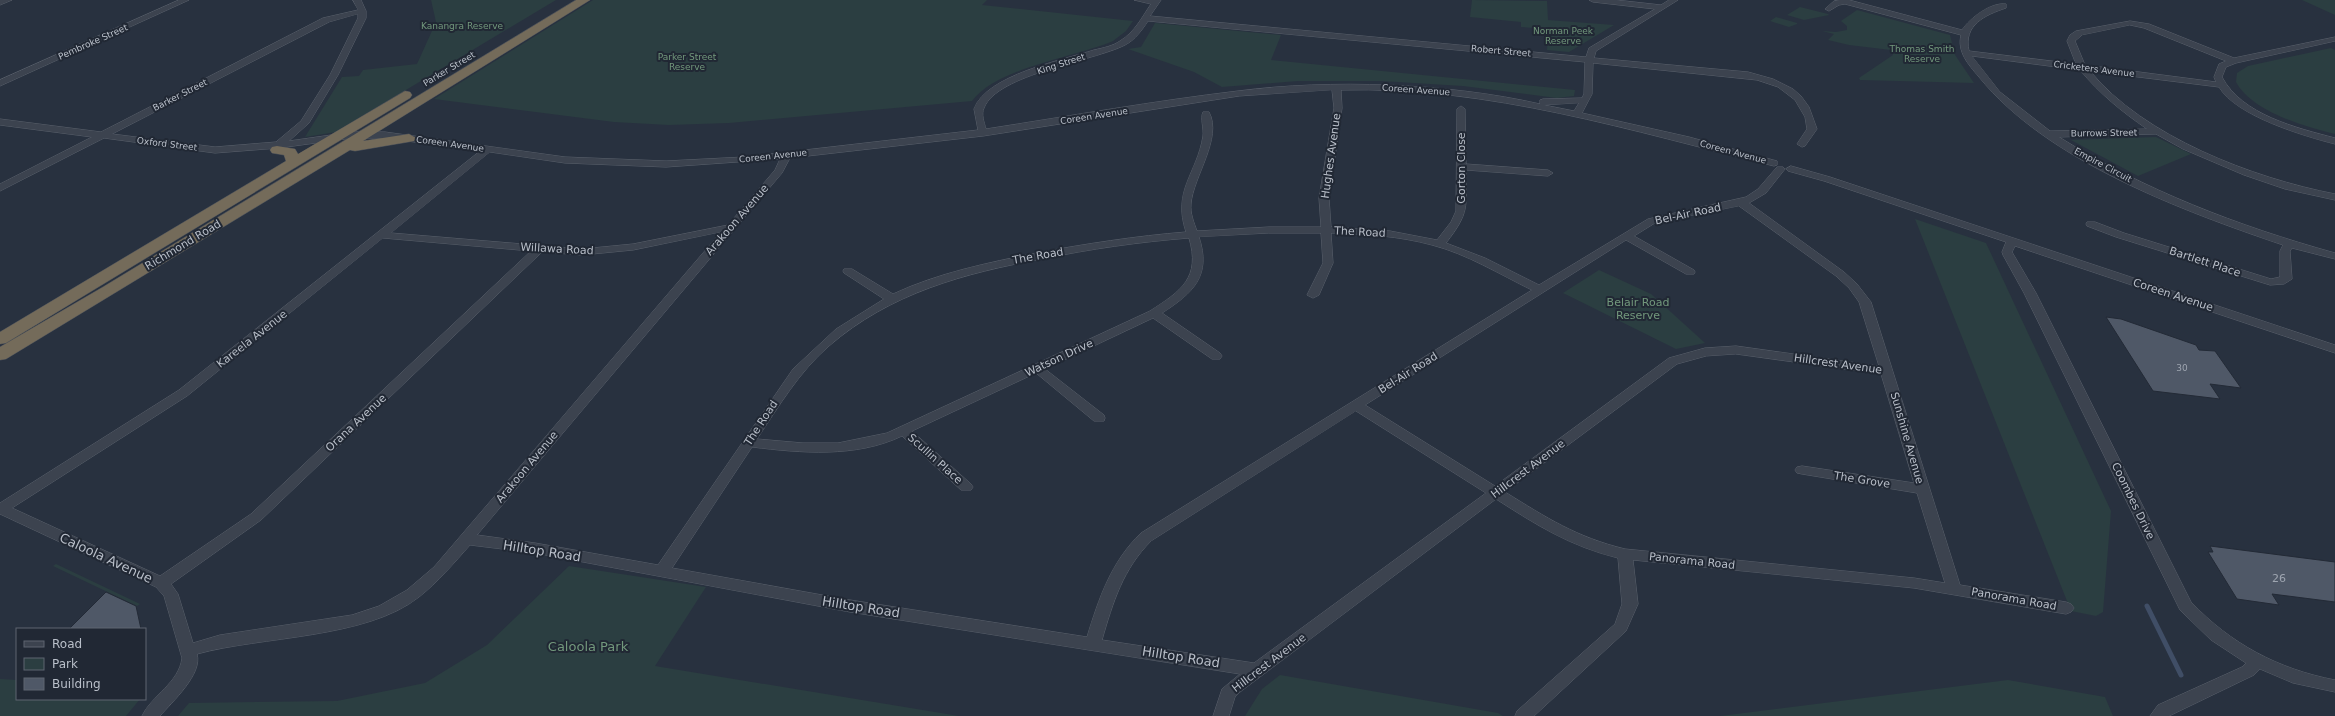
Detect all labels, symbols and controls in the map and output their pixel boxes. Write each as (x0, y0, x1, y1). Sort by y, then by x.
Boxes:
park label: Kanangra Reserve (421, 21, 504, 31)
street label: Pembroke Street (57, 22, 130, 62)
park label: Norman Peek Reserve (1533, 26, 1594, 46)
street label: Robert Street (1471, 43, 1532, 59)
park label: Thomas Smith Reserve (1889, 44, 1954, 64)
street label: Parker Street (421, 49, 477, 88)
street label: King Street (1036, 51, 1087, 76)
park label: Parker Street Reserve (658, 52, 717, 72)
street label: Cricketers Avenue (2053, 59, 2136, 79)
street label: Barker Street (151, 77, 209, 113)
street label: Coreen Avenue (1382, 83, 1451, 97)
street label: Coreen Avenue (1059, 106, 1129, 126)
street label: Hughes Avenue (1319, 112, 1343, 200)
street label: Burrows Street (2071, 127, 2138, 139)
street label: Gorton Close (1455, 132, 1468, 204)
street label: Coreen Avenue (415, 134, 485, 154)
street label: Oxford Street (136, 135, 198, 153)
street label: Coreen Avenue (1699, 138, 1768, 166)
street label: Empire Circuit (2073, 146, 2134, 185)
street label: Coreen Avenue (738, 147, 808, 165)
street label: Arakoon Avenue (703, 182, 771, 258)
street label: Bel-Air Road (1654, 201, 1722, 227)
street label: Richmond Road (143, 217, 223, 273)
street label: The Road (1333, 224, 1386, 240)
street label: Willawa Road (520, 241, 594, 257)
street label: Bartlett Place (2168, 244, 2243, 280)
street label: The Road (1010, 245, 1065, 267)
street label: Coreen Avenue (2131, 276, 2215, 314)
park label: Belair Road Reserve (1607, 296, 1669, 322)
street label: Kareela Avenue (214, 307, 290, 371)
street label: Watson Drive (1023, 336, 1095, 379)
street label: Bel-Air Road (1376, 350, 1440, 396)
street label: Hillcrest Avenue (1793, 351, 1883, 377)
house number: 30 (2176, 363, 2188, 373)
street label: Orana Avenue (323, 391, 389, 454)
street label: Sunshine Avenue (1888, 391, 1926, 486)
street label: The Road (741, 398, 780, 449)
street label: Arakoon Avenue (493, 428, 561, 505)
street label: Scullin Place (905, 431, 965, 487)
street label: Hillcrest Avenue (1489, 437, 1568, 501)
street label: Coombes Drive (2109, 460, 2157, 542)
street label: The Grove (1832, 469, 1891, 491)
street label: Caloola Avenue (57, 530, 155, 586)
street label: Hilltop Road (502, 537, 582, 565)
street label: Panorama Road (1648, 550, 1736, 572)
house number: 26 (2272, 572, 2286, 585)
street label: Panorama Road (1970, 585, 2058, 613)
street label: Hilltop Road (821, 593, 901, 621)
legend (16, 628, 146, 700)
street label: Hillcrest Avenue (1230, 631, 1309, 695)
text: Road (52, 637, 82, 651)
park label: Caloola Park (548, 639, 629, 654)
street label: Hilltop Road (1141, 643, 1221, 671)
text: Park (52, 657, 78, 671)
text: Building (52, 677, 101, 691)

